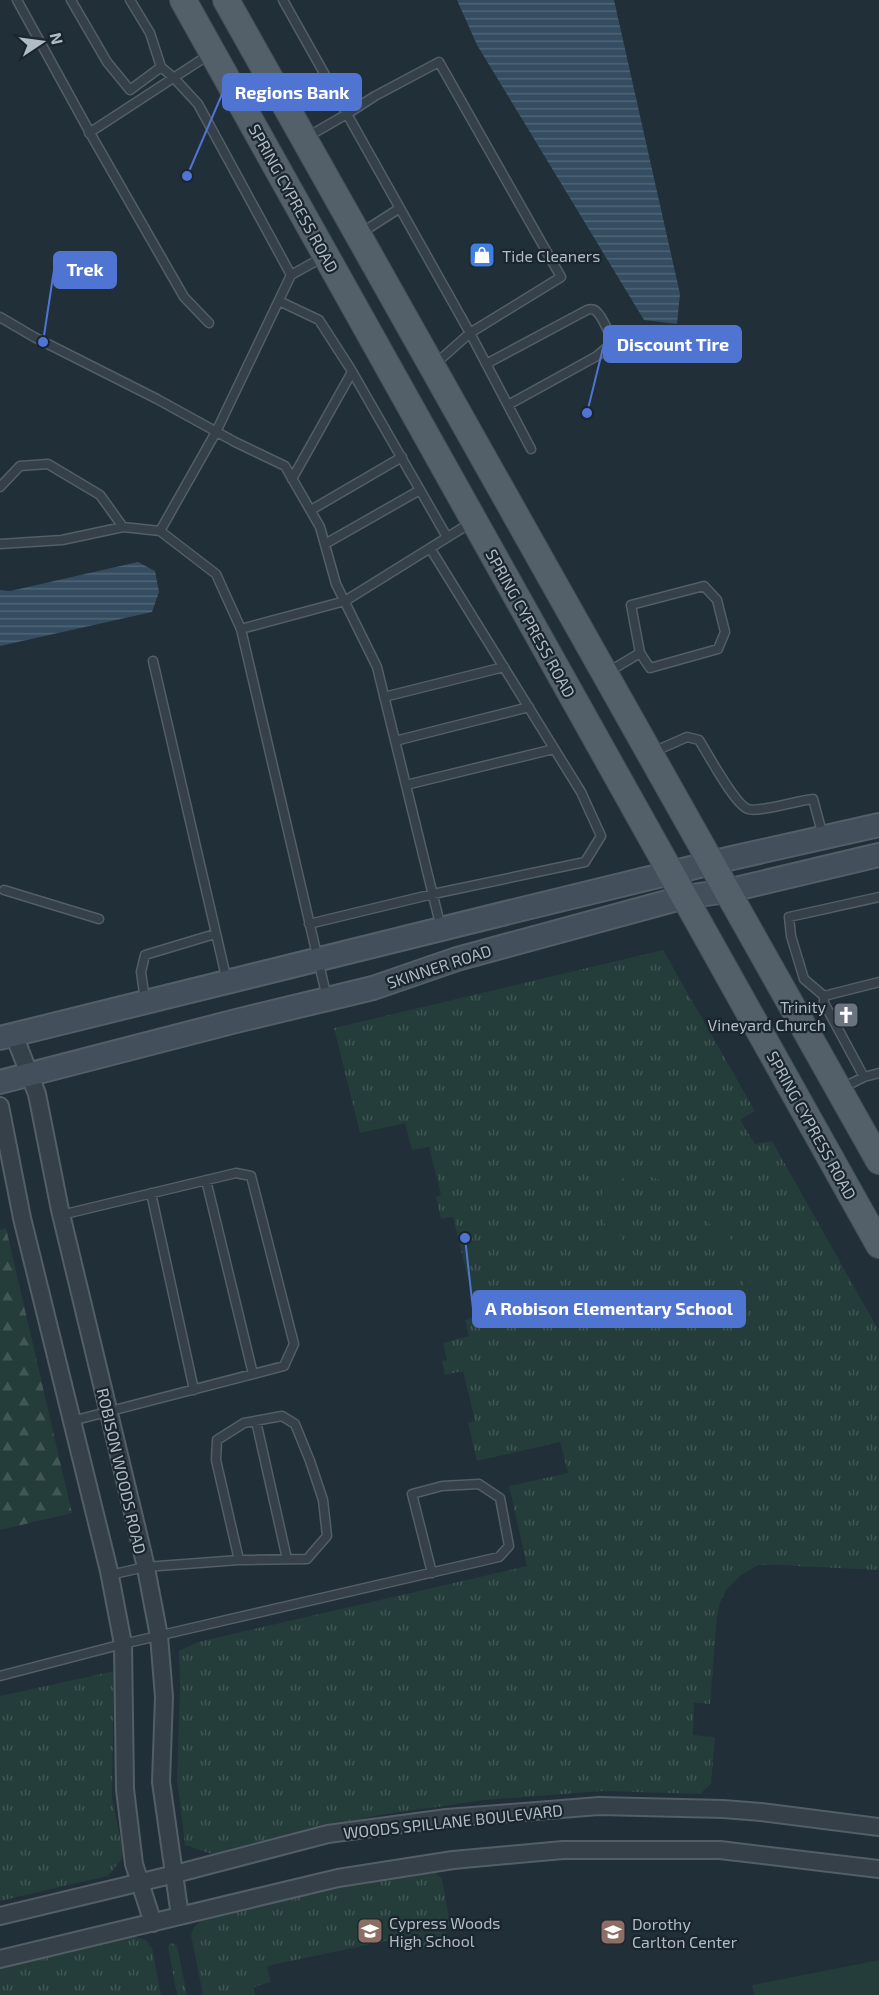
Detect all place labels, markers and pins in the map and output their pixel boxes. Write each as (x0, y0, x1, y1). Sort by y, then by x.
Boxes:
callout: Regions Bank (223, 74, 361, 110)
shop icon: Tide Cleaners (467, 240, 497, 270)
place label: Tide Cleaners (502, 246, 600, 265)
callout: Trek (54, 252, 116, 288)
callout: Discount Tire (604, 326, 741, 362)
place label: Trinity Vineyard Church (707, 997, 827, 1034)
church icon: Trinity Vineyard Church (831, 1000, 861, 1030)
callout: A Robison Elementary School (473, 1291, 745, 1327)
place label: Cypress Woods High School (389, 1913, 501, 1950)
place label: Dorothy Carlton Center (632, 1914, 738, 1951)
school or university icon: Cypress Woods High School (355, 1916, 385, 1946)
school or university icon: Dorothy Carlton Center (598, 1917, 628, 1947)

